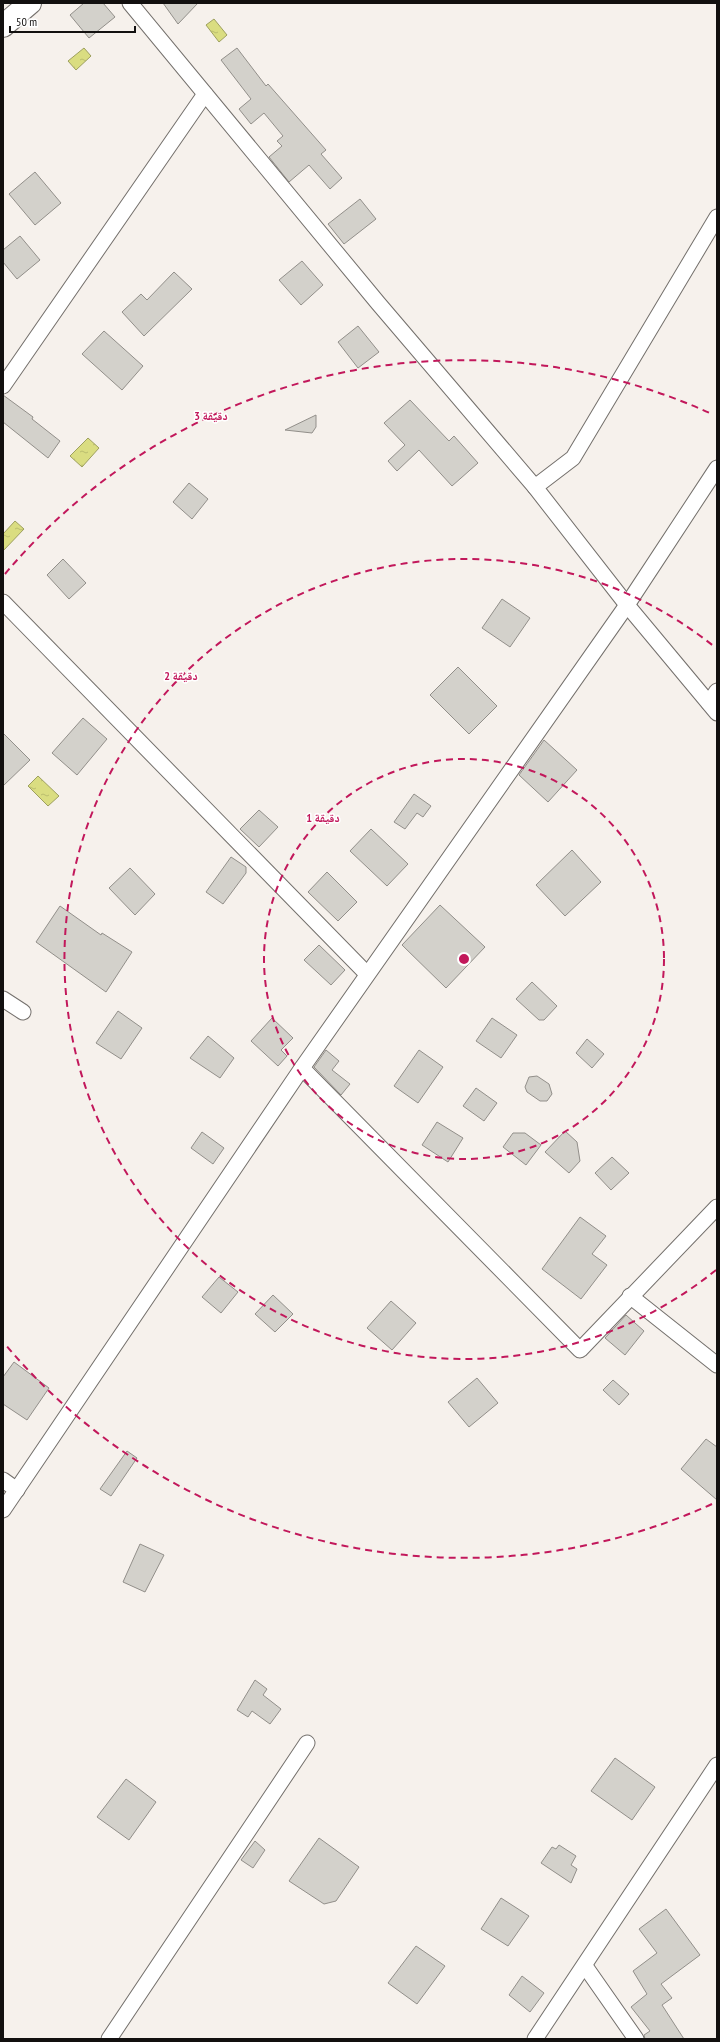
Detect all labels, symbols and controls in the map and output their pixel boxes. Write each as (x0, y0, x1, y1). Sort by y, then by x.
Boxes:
scale bar (10, 8, 135, 34)
text: 50 m (16, 14, 37, 29)
text: 3 دقيقة (194, 408, 228, 423)
text: 2 دقيقة (164, 668, 198, 683)
text: 1 دقيقة (306, 810, 340, 825)
centre of rings (457, 952, 471, 966)

